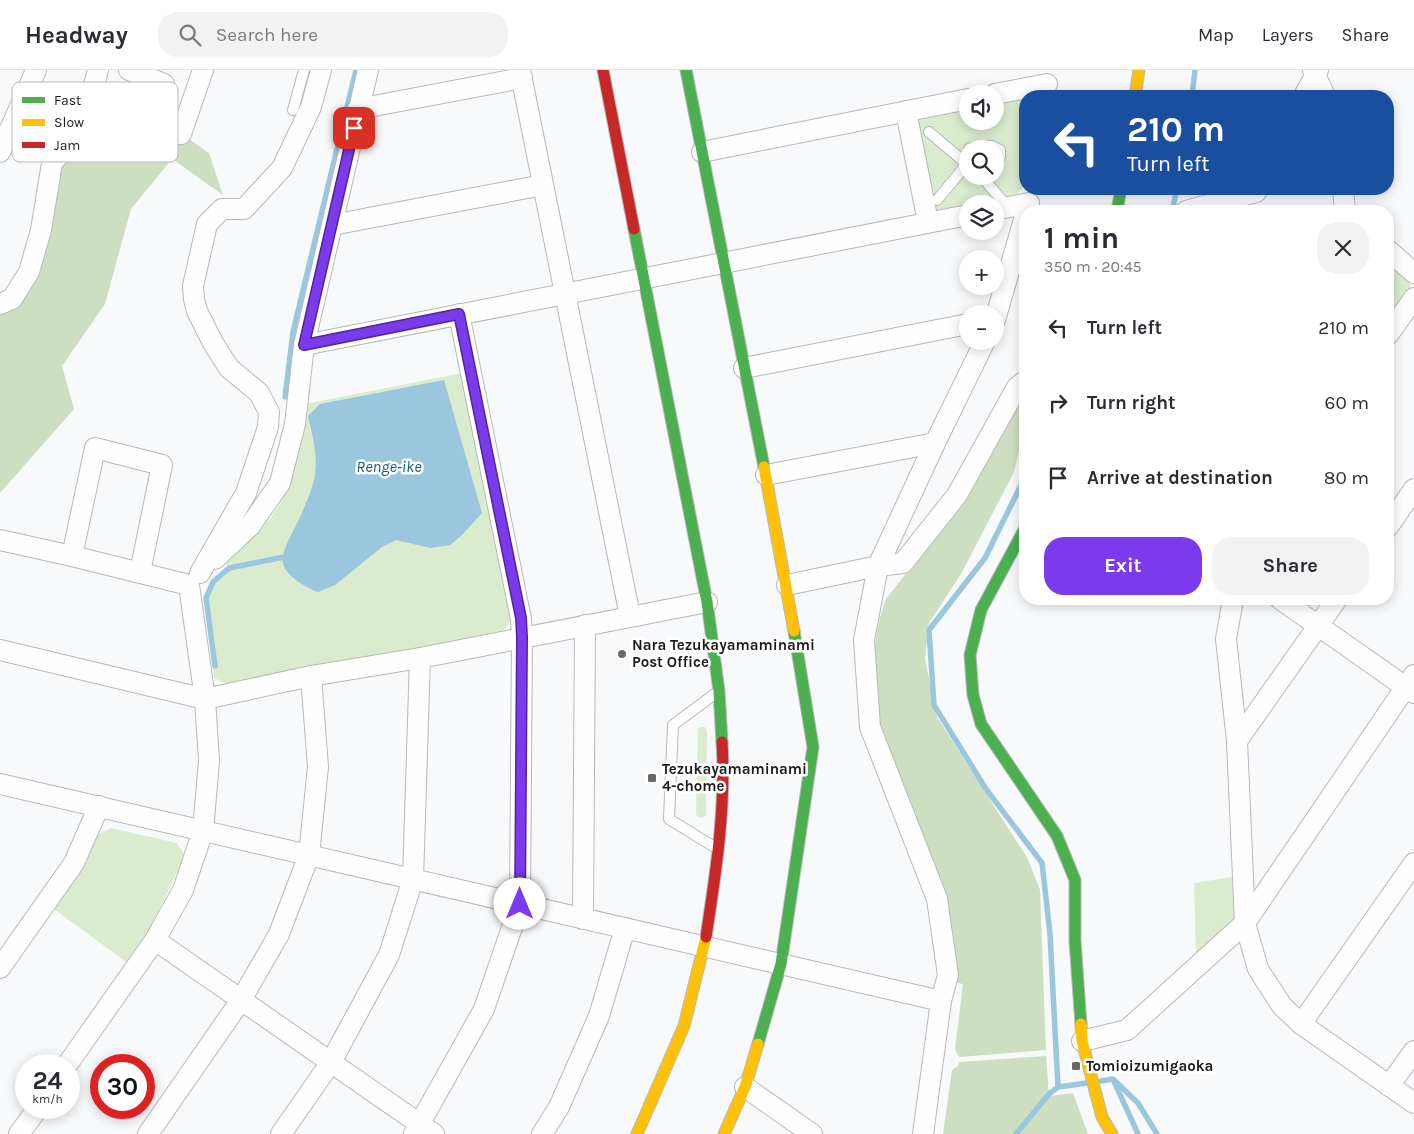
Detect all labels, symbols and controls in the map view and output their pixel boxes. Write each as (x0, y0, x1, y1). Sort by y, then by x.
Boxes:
search box (158, 12, 508, 57)
text: Headway (25, 21, 128, 49)
icon: search (176, 21, 204, 49)
text: Search here (216, 24, 318, 46)
text: Map (1198, 24, 1234, 46)
text: Layers (1262, 24, 1314, 46)
text: Share (1342, 24, 1389, 46)
legend (12, 82, 178, 162)
map controls (959, 85, 1004, 350)
button: sound (959, 85, 1004, 130)
text: Fast (54, 92, 81, 109)
pin (333, 107, 375, 149)
text: 210 m (1127, 109, 1225, 150)
icon: left (1044, 110, 1109, 175)
text: Slow (54, 114, 84, 131)
icon: arrive (340, 114, 368, 142)
text: Jam (54, 137, 80, 154)
button: search (959, 140, 1004, 185)
text: Turn left (1127, 151, 1210, 177)
button: layers (959, 195, 1004, 240)
text: 1 min (1044, 220, 1119, 256)
button: close (1317, 222, 1369, 274)
button: + (959, 250, 1004, 295)
text: 350 m · 20:45 (1044, 257, 1142, 276)
button: − (959, 305, 1004, 350)
icon: left (1044, 314, 1072, 342)
text: Turn left (1087, 317, 1162, 339)
text: 210 m (1318, 317, 1369, 339)
icon: right (1044, 389, 1072, 417)
text: Turn right (1087, 392, 1176, 414)
text: 60 m (1325, 392, 1369, 414)
water label: Renge-ike (356, 457, 422, 476)
icon: arrive (1044, 464, 1072, 492)
text: Arrive at destination (1087, 467, 1273, 489)
text: 80 m (1324, 467, 1369, 489)
button: Exit (1044, 537, 1202, 595)
button: Share (1212, 537, 1369, 595)
place label: Nara Tezukayamaminami Post Office (632, 636, 815, 671)
marker: Nara Tezukayamaminami Post Office (616, 648, 628, 660)
place label: Tezukayamaminami 4-chome (662, 760, 807, 795)
marker: Tezukayamaminami 4-chome (646, 772, 658, 784)
position arrow (493, 877, 545, 929)
speed limit sign: 30 (90, 1054, 155, 1119)
place label: Tomioizumigaoka (1086, 1057, 1213, 1075)
marker: Tomioizumigaoka (1070, 1060, 1082, 1072)
text: 24 (32, 1066, 63, 1095)
text: km/h (32, 1092, 63, 1106)

